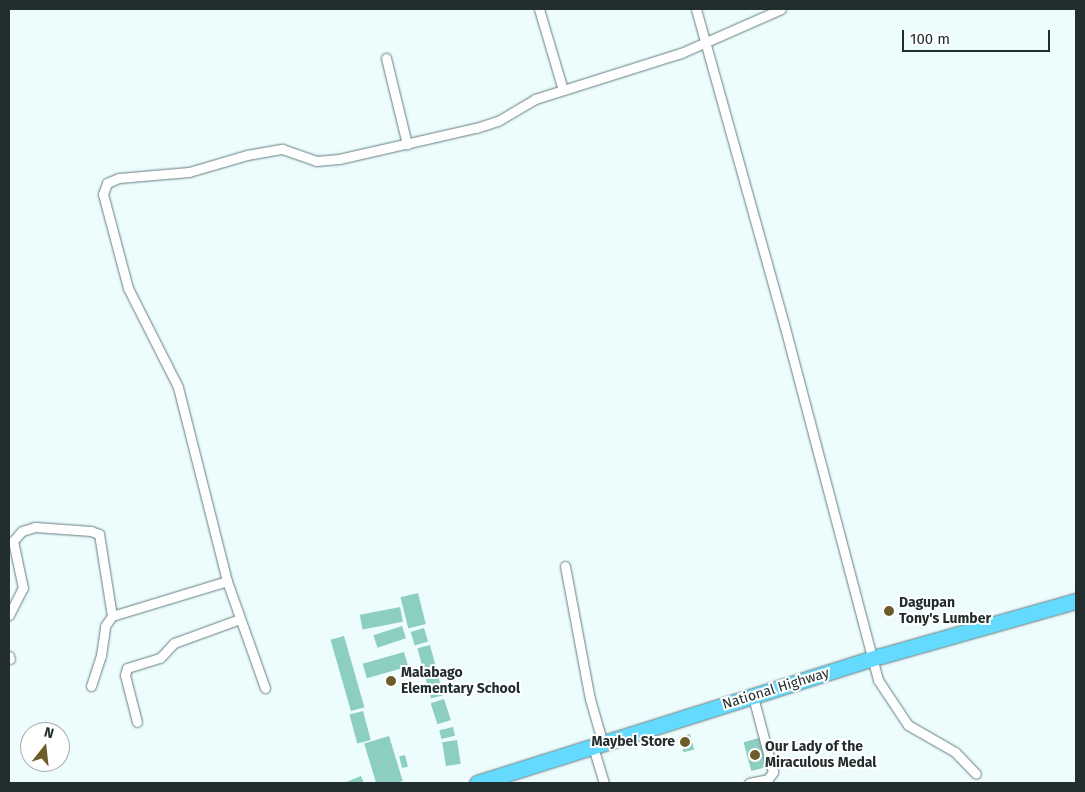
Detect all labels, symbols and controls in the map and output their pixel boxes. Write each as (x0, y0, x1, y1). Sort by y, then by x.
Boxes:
scale bar (905, 20, 1052, 52)
text: 100 m (910, 30, 950, 48)
place label: Dagupan Tony's Lumber (899, 595, 991, 628)
marker: Dagupan Tony's Lumber (883, 605, 895, 617)
place label: Malabago Elementary School (401, 665, 520, 698)
street label: National Highway (720, 665, 832, 713)
marker: Malabago Elementary School (385, 675, 397, 687)
north arrow (20, 722, 70, 772)
text: N (42, 724, 56, 743)
place label: Maybel Store (591, 734, 675, 750)
marker: Maybel Store (679, 736, 691, 748)
place label: Our Lady of the Miraculous Medal (765, 739, 876, 772)
marker: Our Lady of the Miraculous Medal (749, 749, 761, 761)

